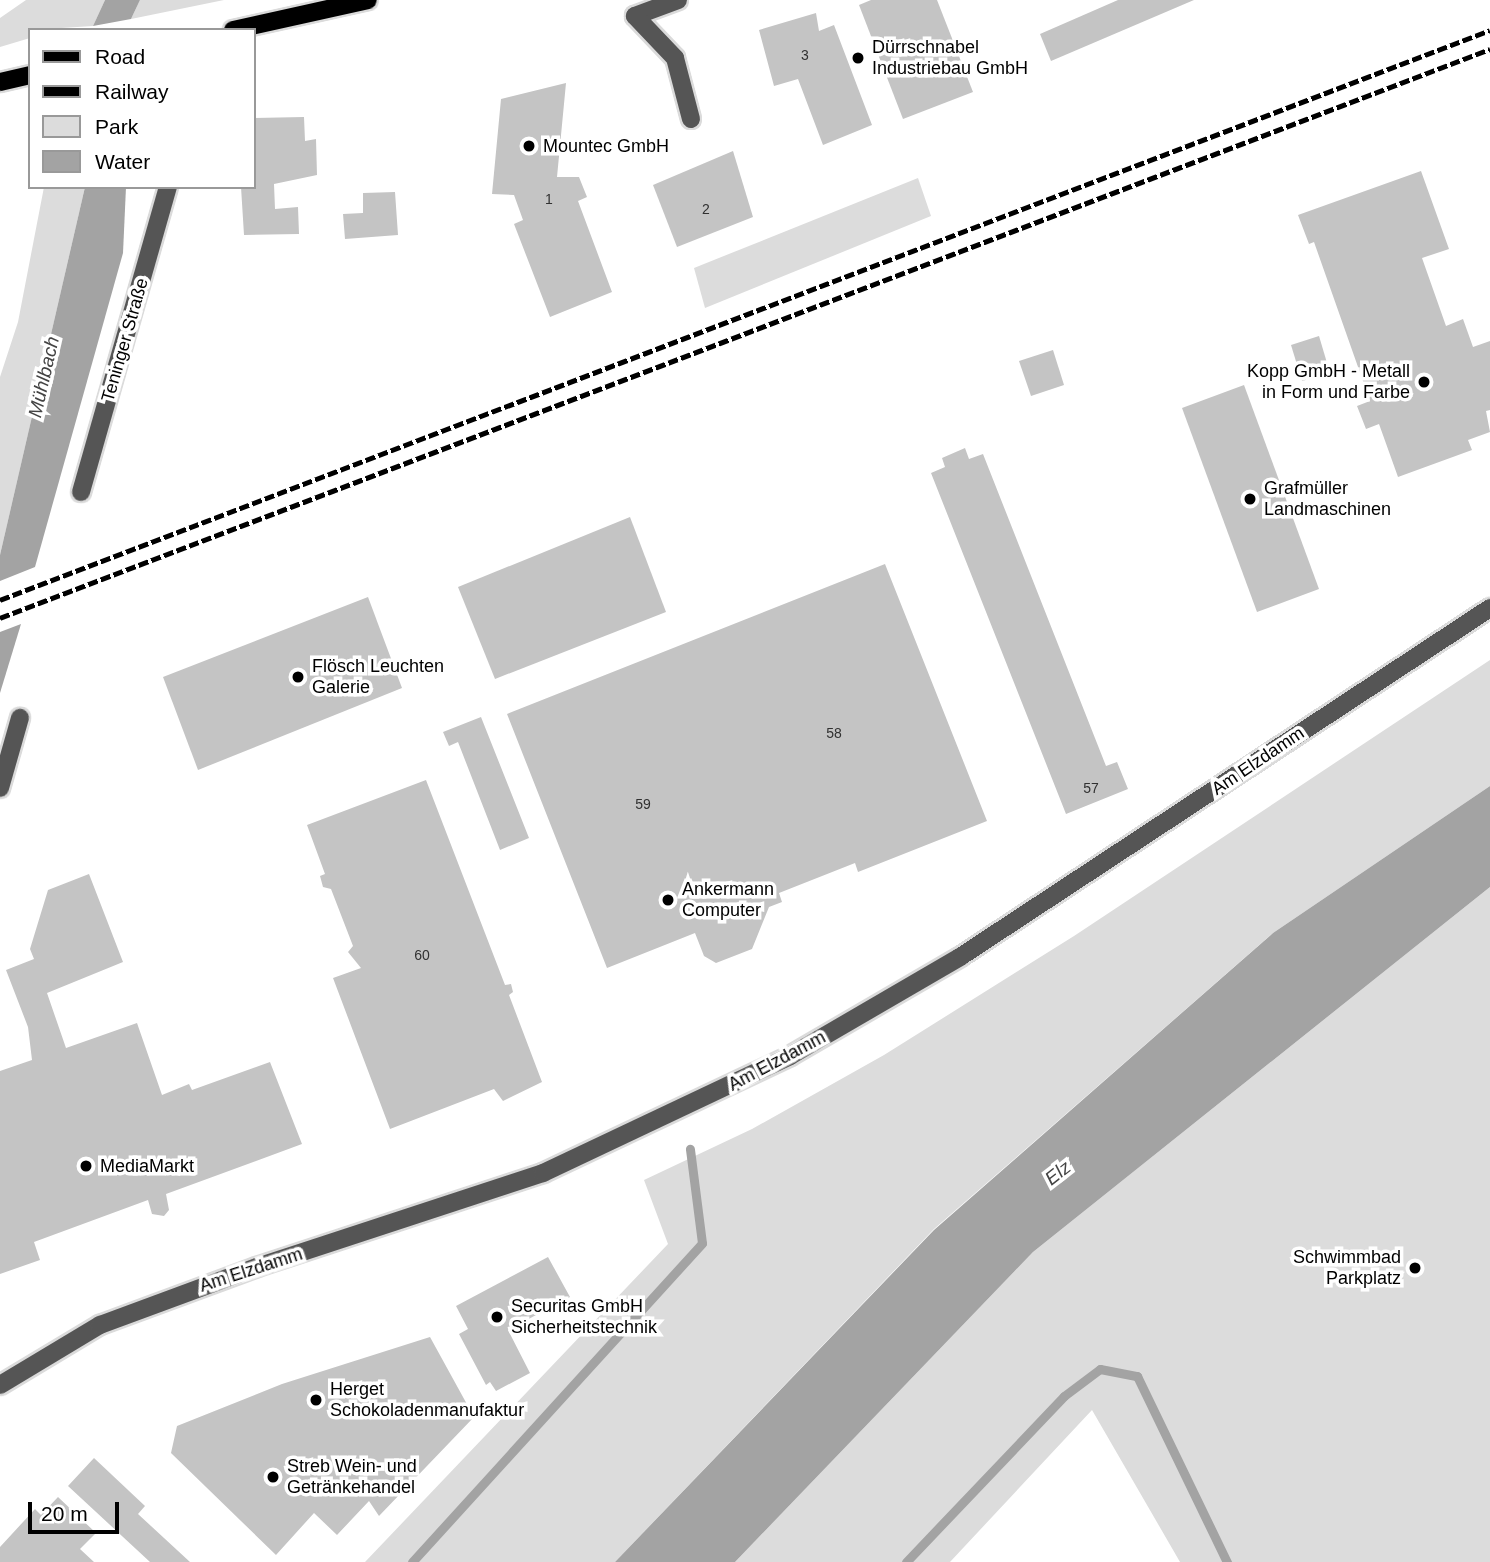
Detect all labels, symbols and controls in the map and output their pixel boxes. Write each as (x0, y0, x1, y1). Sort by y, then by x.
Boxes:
legend (28, 28, 256, 189)
place label: Dürrschnabel Industriebau GmbH (872, 37, 1028, 80)
text: Road (95, 45, 145, 68)
house number: 3 (801, 47, 809, 63)
marker: Dürrschnabel Industriebau GmbH (850, 50, 866, 66)
text: Railway (95, 80, 169, 103)
text: Park (95, 115, 138, 138)
place label: Mountec GmbH (543, 135, 669, 157)
marker: Mountec GmbH (521, 138, 537, 154)
text: Water (95, 150, 150, 173)
house number: 1 (545, 191, 553, 207)
house number: 2 (702, 201, 710, 217)
street label: Teninger Straße (97, 275, 153, 405)
water label: Mühlbach (24, 334, 64, 420)
place label: Kopp GmbH - Metall in Form und Farbe (1247, 361, 1410, 404)
marker: Kopp GmbH - Metall in Form und Farbe (1416, 374, 1432, 390)
place label: Grafmüller Landmaschinen (1264, 478, 1391, 520)
marker: Grafmüller Landmaschinen (1242, 491, 1258, 507)
place label: Flösch Leuchten Galerie (312, 656, 444, 698)
marker: Flösch Leuchten Galerie (290, 669, 306, 685)
street label: Am Elzdamm (1208, 722, 1308, 800)
house number: 58 (826, 725, 842, 741)
house number: 57 (1083, 780, 1099, 796)
house number: 59 (635, 796, 651, 812)
place label: Ankermann Computer (682, 879, 774, 922)
marker: Ankermann Computer (660, 892, 676, 908)
house number: 60 (414, 947, 430, 963)
street label: Am Elzdamm (725, 1026, 829, 1096)
place label: MediaMarkt (100, 1155, 194, 1177)
water label: Elz (1041, 1156, 1075, 1190)
marker: MediaMarkt (78, 1158, 94, 1174)
street label: Am Elzdamm (197, 1243, 305, 1297)
place label: Schwimmbad Parkplatz (1293, 1247, 1401, 1290)
marker: Schwimmbad Parkplatz (1407, 1260, 1423, 1276)
place label: Securitas GmbH Sicherheitstechnik (511, 1296, 657, 1338)
marker: Securitas GmbH Sicherheitstechnik (489, 1309, 505, 1325)
place label: Herget Schokoladenmanufaktur (330, 1379, 524, 1422)
marker: Herget Schokoladenmanufaktur (308, 1392, 324, 1408)
place label: Streb Wein- und Getränkehandel (287, 1456, 417, 1498)
marker: Streb Wein- und Getränkehandel (265, 1469, 281, 1485)
scale bar (32, 1488, 122, 1532)
text: 20 m (41, 1502, 88, 1525)

